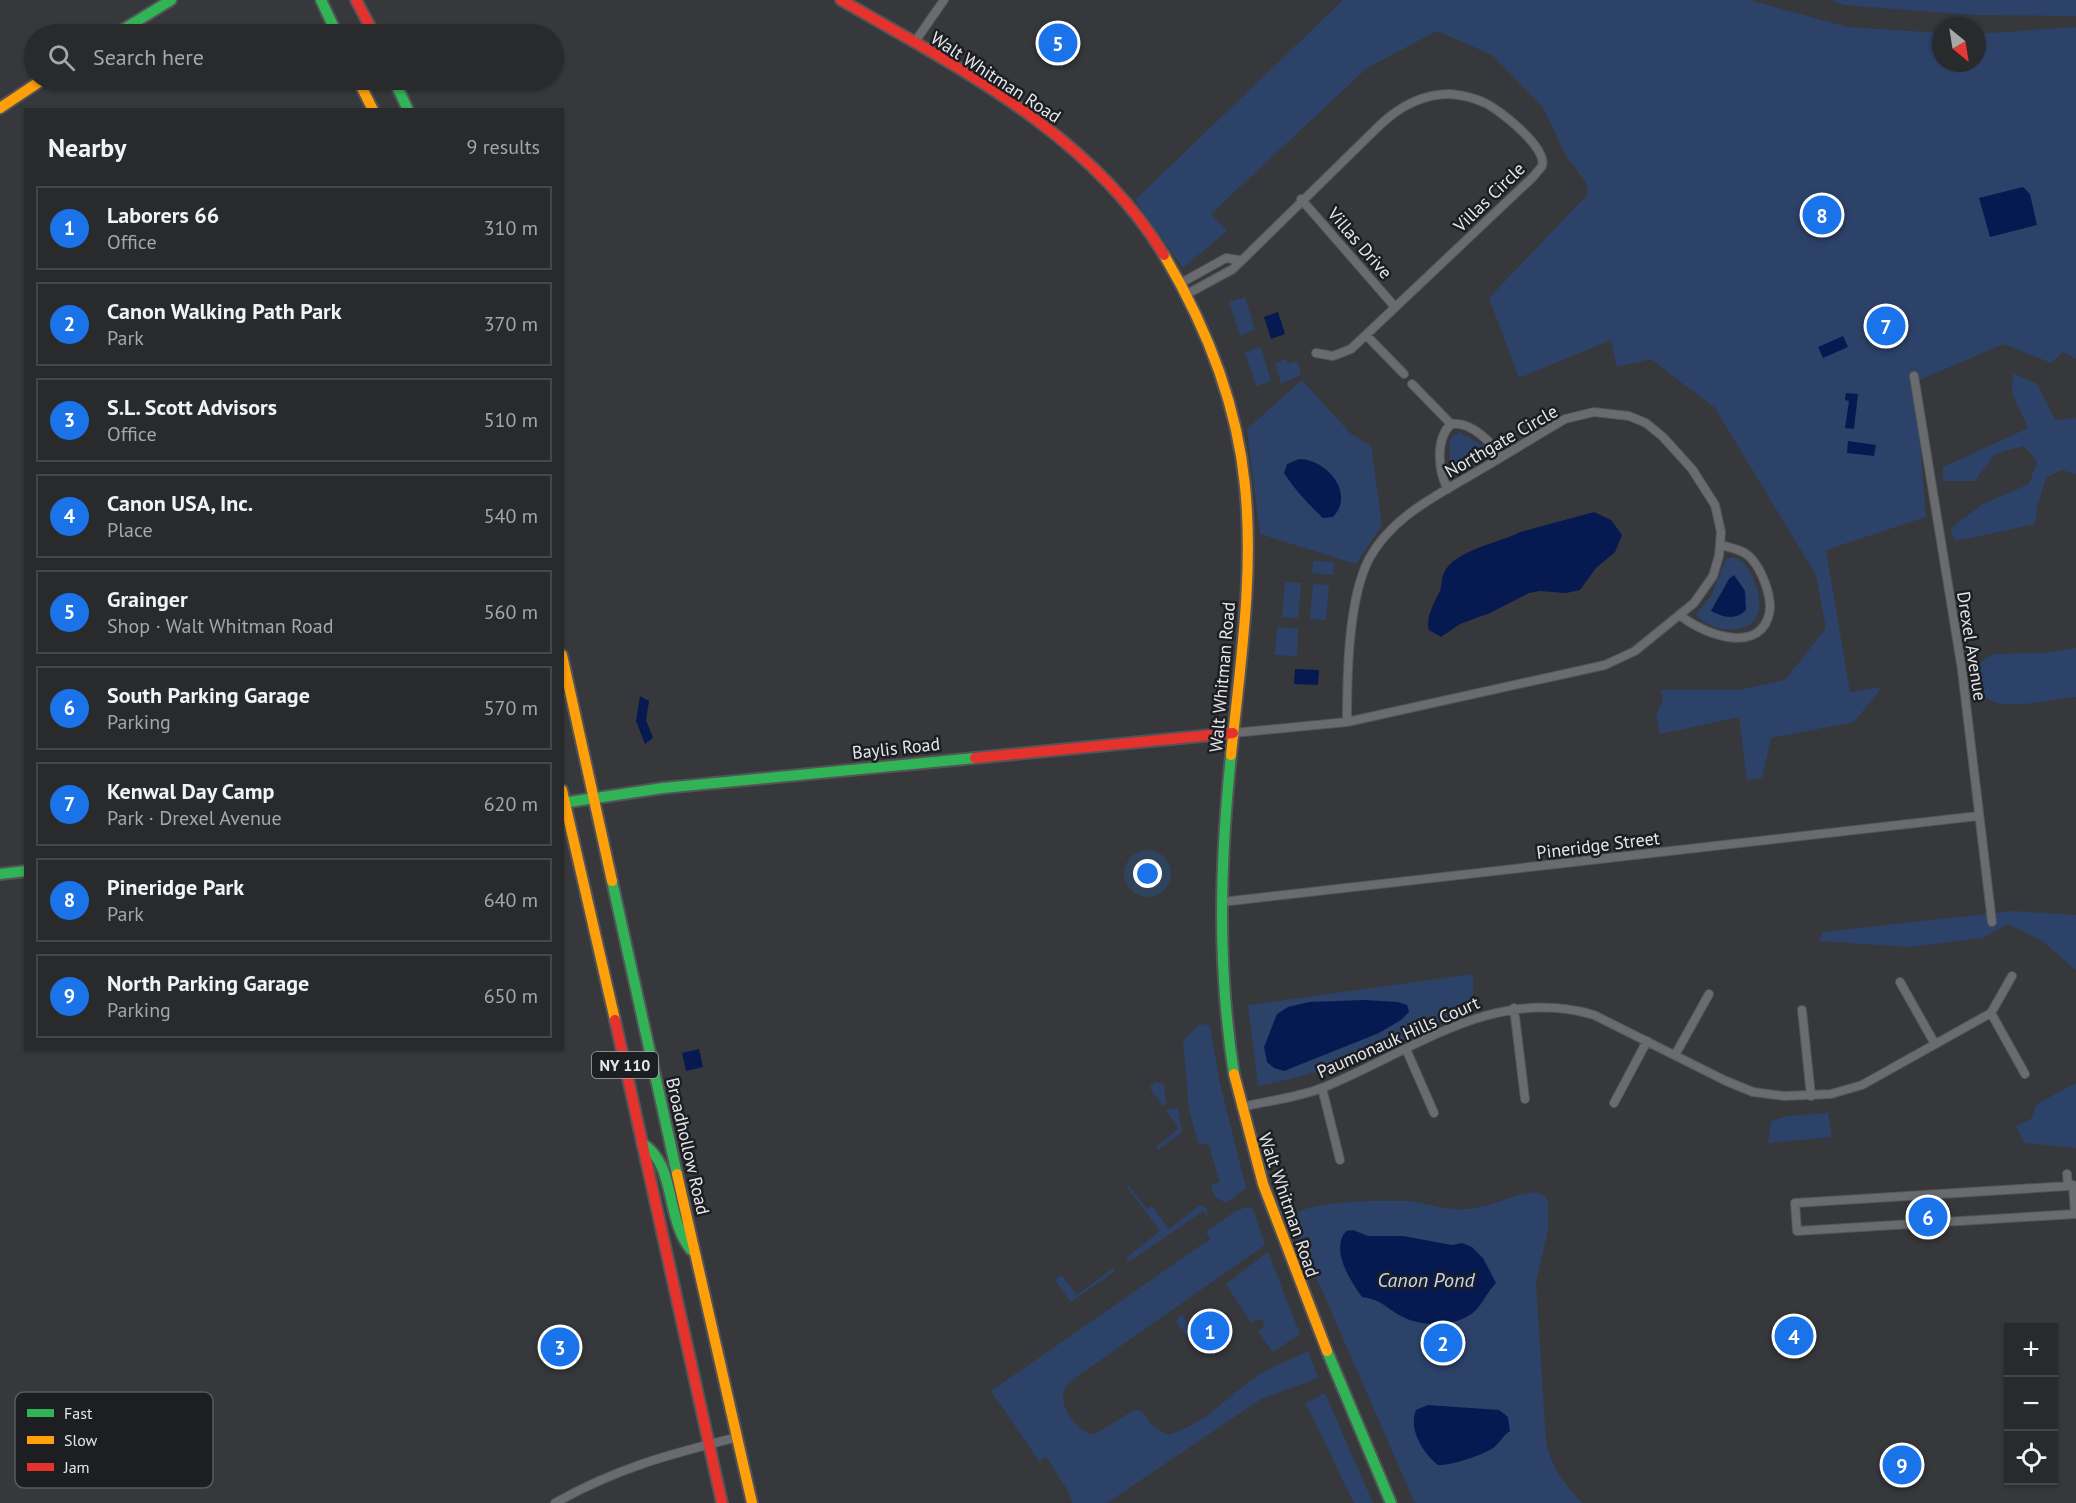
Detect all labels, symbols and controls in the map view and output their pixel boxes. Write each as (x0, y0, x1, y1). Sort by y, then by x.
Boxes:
north arrow (1932, 18, 1986, 72)
pin: 5 (1038, 20, 1078, 66)
search box (24, 24, 564, 90)
street label: Walt Whitman Road (926, 26, 1066, 128)
icon: search (45, 41, 78, 74)
text: Search here (93, 43, 204, 71)
text: Nearby (48, 131, 126, 164)
text: 9 results (467, 134, 540, 160)
street label: Villas Circle (1448, 157, 1530, 237)
pin: 8 (1802, 192, 1842, 238)
text: Laborers 66 (107, 201, 219, 229)
street label: Villas Drive (1322, 202, 1397, 283)
text: 1 (64, 215, 75, 241)
text: 310 m (484, 215, 538, 241)
text: Office (107, 229, 157, 255)
text: Canon Walking Path Park (107, 297, 342, 325)
pin: 7 (1866, 304, 1906, 348)
text: 2 (64, 311, 75, 337)
text: 370 m (484, 311, 538, 337)
text: Park (107, 325, 144, 351)
text: S.L. Scott Advisors (107, 393, 277, 421)
street label: Northgate Circle (1440, 399, 1562, 483)
text: 3 (64, 407, 75, 433)
text: 510 m (484, 407, 538, 433)
text: Office (107, 421, 157, 447)
text: Canon USA, Inc. (107, 489, 253, 517)
text: 4 (64, 503, 75, 529)
text: 540 m (484, 503, 538, 529)
text: Place (107, 517, 153, 543)
text: Grainger (107, 585, 188, 613)
street label: Drexel Avenue (1952, 590, 1992, 702)
text: 5 (64, 599, 75, 625)
text: 560 m (484, 599, 538, 625)
street label: Walt Whitman Road (1204, 601, 1240, 753)
text: Shop · Walt Whitman Road (107, 613, 333, 639)
text: South Parking Garage (107, 681, 310, 709)
text: 6 (64, 695, 75, 721)
text: 570 m (484, 695, 538, 721)
text: Parking (107, 709, 171, 735)
street label: Baylis Road (851, 732, 941, 764)
text: Kenwal Day Camp (107, 777, 274, 805)
text: 7 (64, 791, 75, 817)
text: 620 m (484, 791, 538, 817)
text: Park · Drexel Avenue (107, 805, 282, 831)
street label: Pineridge Street (1535, 826, 1661, 864)
your location (1133, 859, 1162, 888)
text: Pineridge Park (107, 873, 244, 901)
text: 8 (64, 887, 75, 913)
text: 640 m (484, 887, 538, 913)
text: Park (107, 901, 144, 927)
text: North Parking Garage (107, 969, 309, 997)
text: 9 (64, 983, 75, 1009)
text: 650 m (484, 983, 538, 1009)
street label: Paumonauk Hills Court (1313, 991, 1483, 1083)
text: Parking (107, 997, 171, 1023)
road number: NY 110 (592, 1052, 658, 1078)
street label: Broadhollow Road (661, 1075, 715, 1217)
street label: Walt Whitman Road (1254, 1130, 1324, 1280)
pin: 6 (1908, 1194, 1948, 1240)
water label: Canon Pond (1377, 1267, 1475, 1293)
pin: 1 (1190, 1308, 1230, 1354)
pin: 4 (1774, 1314, 1814, 1358)
pin: 2 (1424, 1320, 1462, 1366)
map controls (2004, 1323, 2058, 1485)
button: + (2004, 1323, 2058, 1377)
pin: 3 (540, 1324, 580, 1370)
button: − (2004, 1377, 2058, 1431)
legend (15, 1392, 213, 1488)
text: Fast (64, 1403, 93, 1423)
text: Slow (64, 1430, 98, 1450)
button: locate (2004, 1431, 2058, 1485)
pin: 9 (1882, 1442, 1922, 1488)
text: Jam (63, 1457, 90, 1477)

